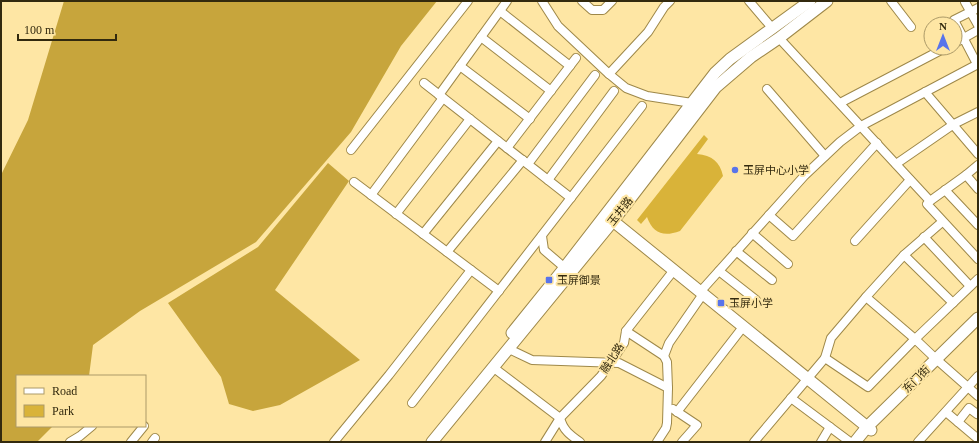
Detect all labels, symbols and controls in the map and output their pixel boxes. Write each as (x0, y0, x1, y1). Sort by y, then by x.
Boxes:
scale bar (18, 16, 116, 42)
north arrow (923, 16, 963, 56)
text: N (939, 20, 947, 32)
text: 100 m (24, 23, 55, 37)
place label: 玉屏中心小学 (743, 164, 809, 176)
marker: 玉屏中心小学 (730, 165, 740, 175)
street label: 玉井路 (605, 194, 635, 228)
place label: 玉屏御景 (557, 274, 601, 286)
marker: 玉屏御景 (544, 275, 554, 285)
place label: 玉屏小学 (729, 297, 773, 309)
marker: 玉屏小学 (716, 298, 726, 308)
street label: 融北路 (598, 341, 626, 375)
street label: 东门街 (900, 363, 932, 395)
legend (16, 375, 146, 427)
text: Road (52, 384, 77, 398)
text: Park (52, 404, 74, 418)

